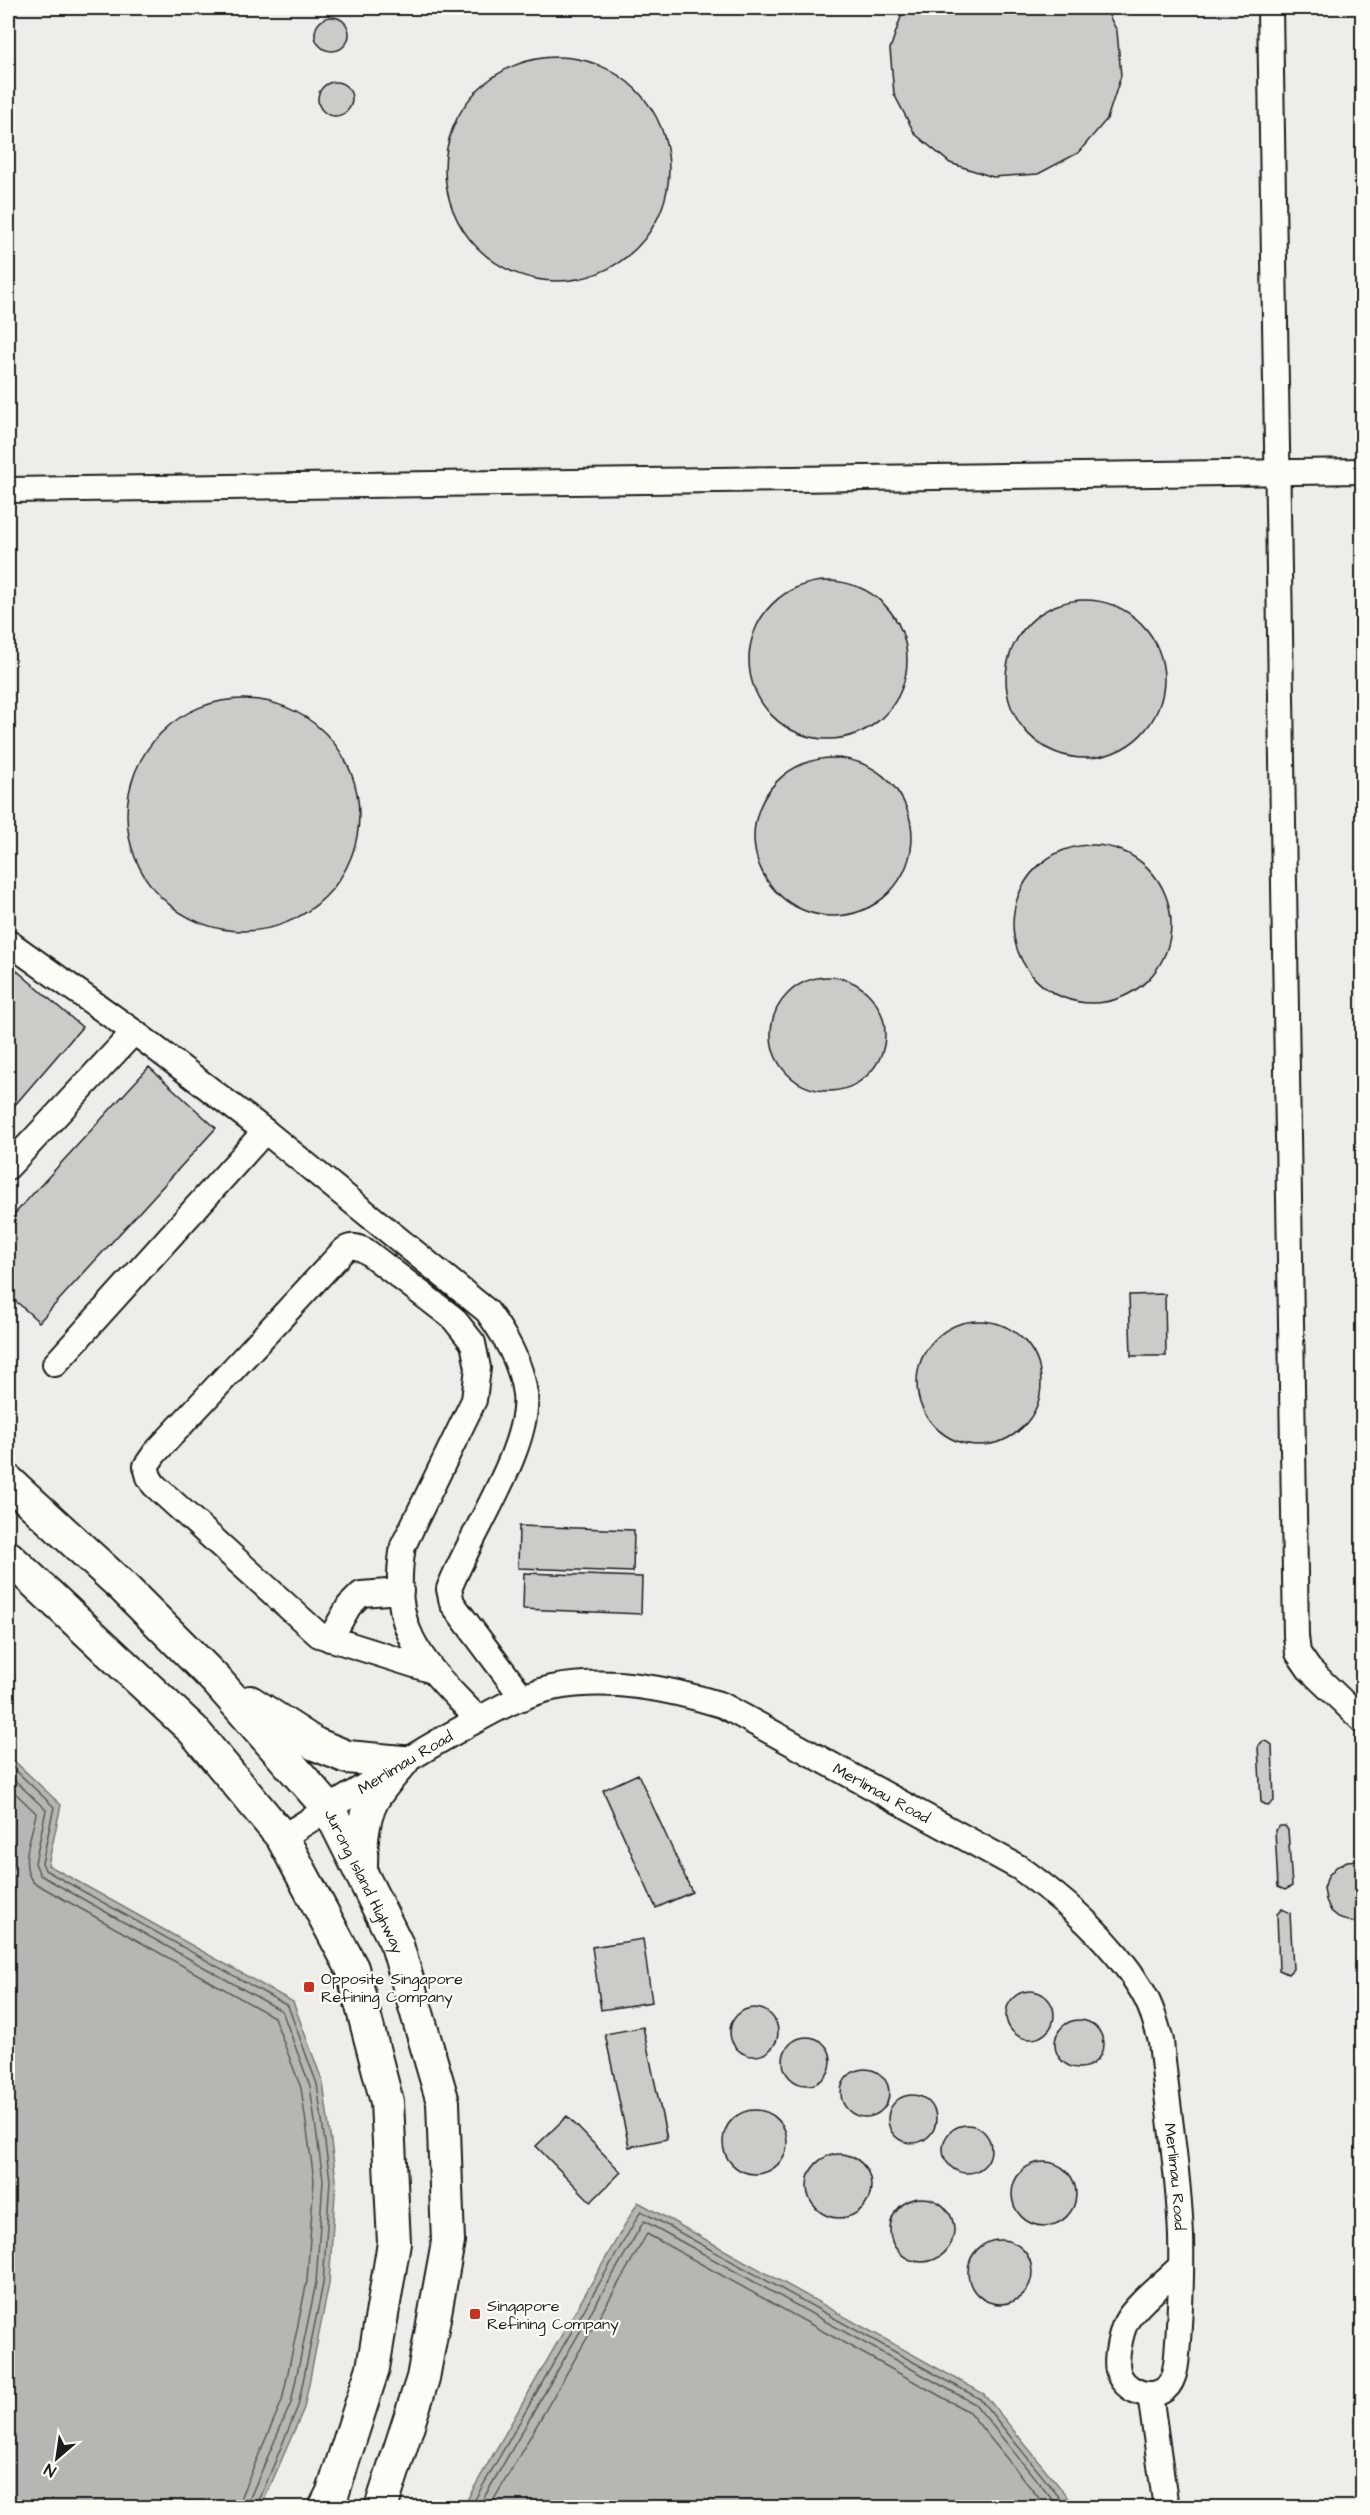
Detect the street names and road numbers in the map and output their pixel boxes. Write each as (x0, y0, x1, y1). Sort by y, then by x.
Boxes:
street label: Merlimau Road (354, 1726, 457, 1800)
street label: Merlimau Road (829, 1758, 934, 1829)
street label: Jurong Island Highway (319, 1806, 409, 1957)
street label: Merlimau Road (1159, 2122, 1191, 2231)

